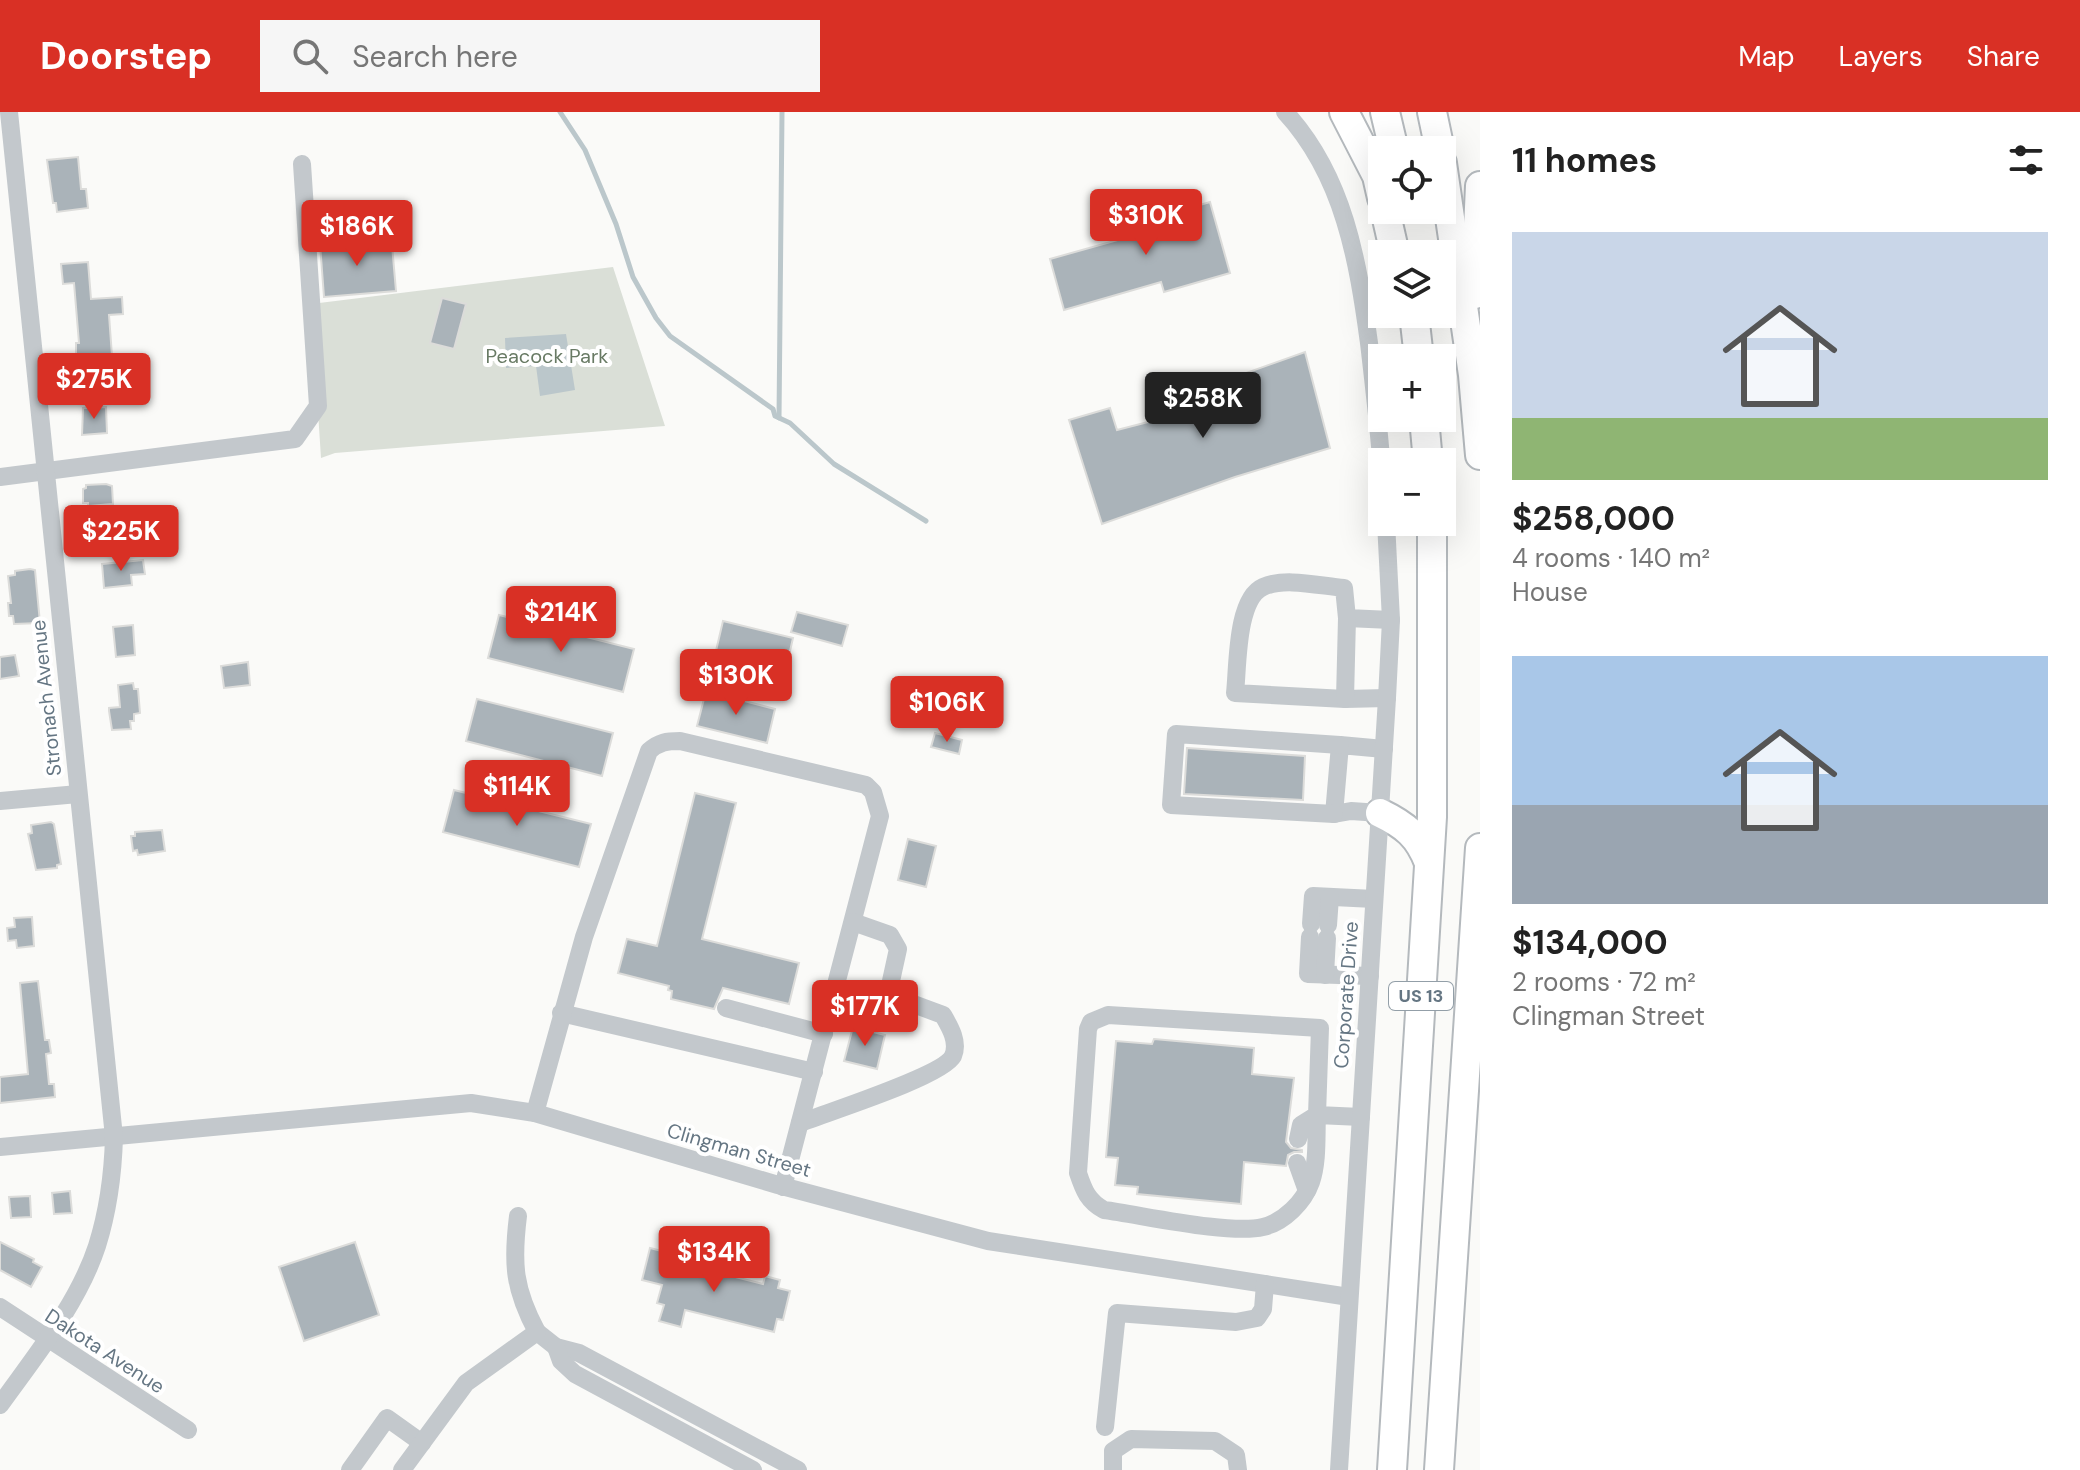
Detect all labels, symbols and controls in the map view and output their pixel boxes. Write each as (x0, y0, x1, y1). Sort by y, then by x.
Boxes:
search box (260, 20, 820, 92)
text: Doorstep (40, 31, 212, 81)
icon: search (288, 34, 332, 78)
text: Search here (352, 37, 518, 76)
text: Map (1738, 38, 1795, 75)
text: Layers (1839, 38, 1923, 75)
text: Share (1967, 38, 2040, 75)
map controls (1368, 136, 1456, 536)
button: locate (1368, 136, 1456, 224)
text: 11 homes (1512, 138, 1657, 183)
icon: filters (2004, 138, 2048, 182)
pin: $310K (1090, 189, 1202, 257)
text: $310K (1108, 198, 1184, 232)
pin: $186K (301, 200, 413, 268)
text: $186K (319, 209, 395, 243)
button: layers (1368, 240, 1456, 328)
icon: home (1708, 284, 1852, 428)
park label: Peacock Park (486, 343, 608, 369)
button: + (1368, 344, 1456, 432)
pin: $275K (38, 353, 150, 421)
text: $275K (55, 362, 133, 396)
pin: $258K (1147, 372, 1259, 440)
text: $258K (1163, 381, 1243, 415)
button: − (1368, 448, 1456, 536)
text: $258,000 (1512, 496, 1675, 541)
pin: $225K (65, 505, 177, 573)
text: $225K (82, 514, 160, 548)
text: 4 rooms · 140 m² (1512, 541, 1710, 575)
text: House (1512, 575, 1588, 609)
pin: $214K (505, 586, 617, 654)
text: $214K (524, 595, 598, 629)
street label: Stronach Avenue (25, 619, 67, 777)
pin: $130K (680, 649, 792, 717)
text: $130K (698, 658, 774, 692)
pin: $106K (891, 676, 1003, 744)
text: $106K (909, 685, 985, 719)
icon: home (1708, 708, 1852, 852)
pin: $114K (461, 760, 573, 828)
text: $114K (483, 769, 551, 803)
street label: Corporate Drive (1328, 920, 1364, 1070)
text: $134,000 (1512, 920, 1668, 965)
text: 2 rooms · 72 m² (1512, 965, 1696, 999)
pin: $177K (809, 980, 921, 1048)
road number: US 13 (1389, 982, 1453, 1010)
text: $177K (830, 989, 900, 1023)
text: Clingman Street (1512, 999, 1705, 1033)
street label: Clingman Street (664, 1117, 814, 1183)
pin: $134K (658, 1226, 770, 1294)
text: $134K (677, 1235, 751, 1269)
street label: Dakota Avenue (40, 1303, 170, 1399)

